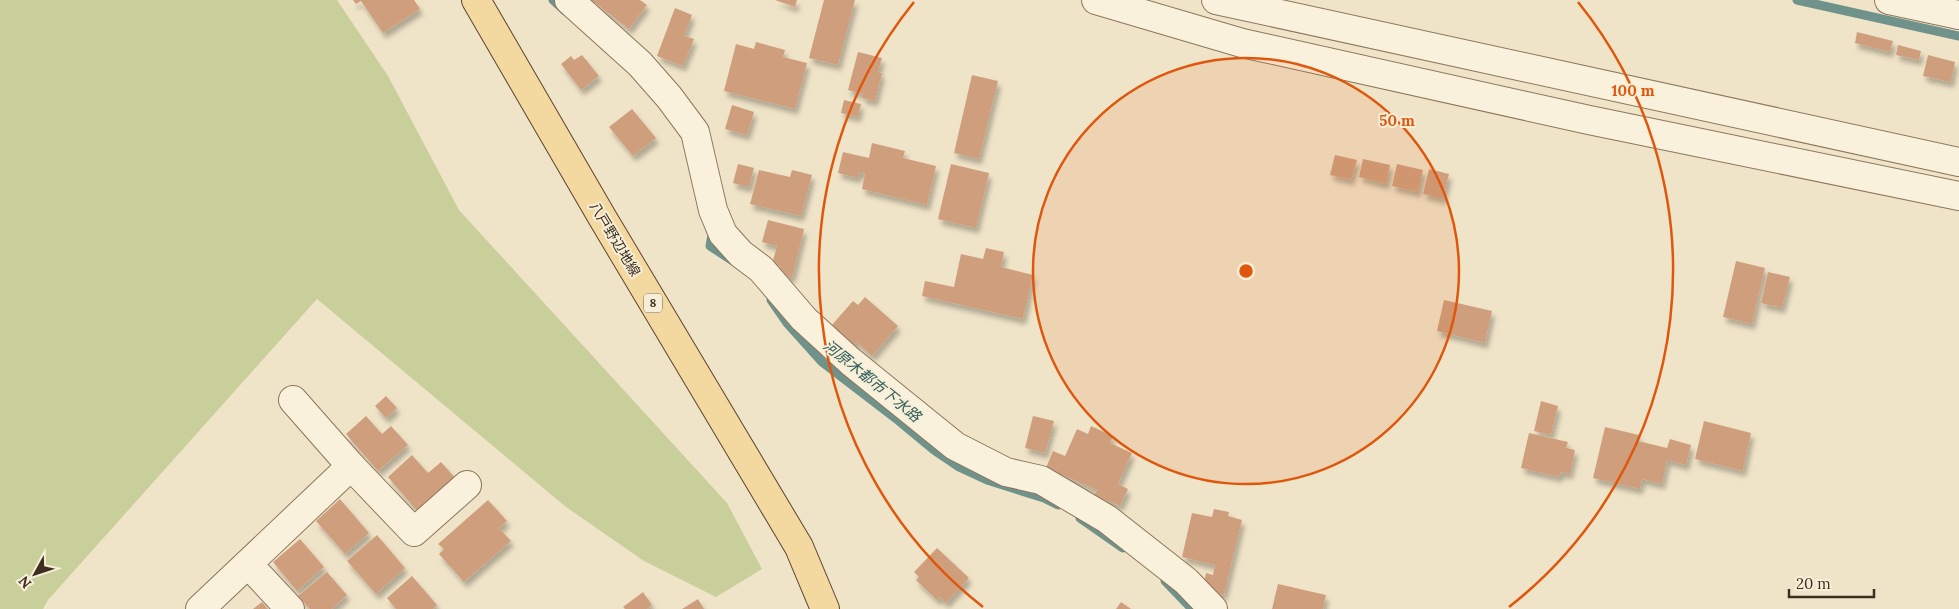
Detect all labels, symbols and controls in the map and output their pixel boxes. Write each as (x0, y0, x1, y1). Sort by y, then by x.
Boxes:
text: 100 m (1612, 81, 1655, 100)
text: 50 m (1379, 111, 1415, 130)
street label: 八戸野辺地線 (586, 198, 644, 280)
centre of rings (1237, 262, 1255, 280)
road number: 8 (644, 294, 662, 312)
water label: 河原木都市下水路 (820, 335, 926, 427)
north arrow (10, 549, 60, 599)
scale bar (1789, 566, 1874, 598)
text: N (15, 572, 35, 592)
text: 20 m (1796, 574, 1831, 593)

